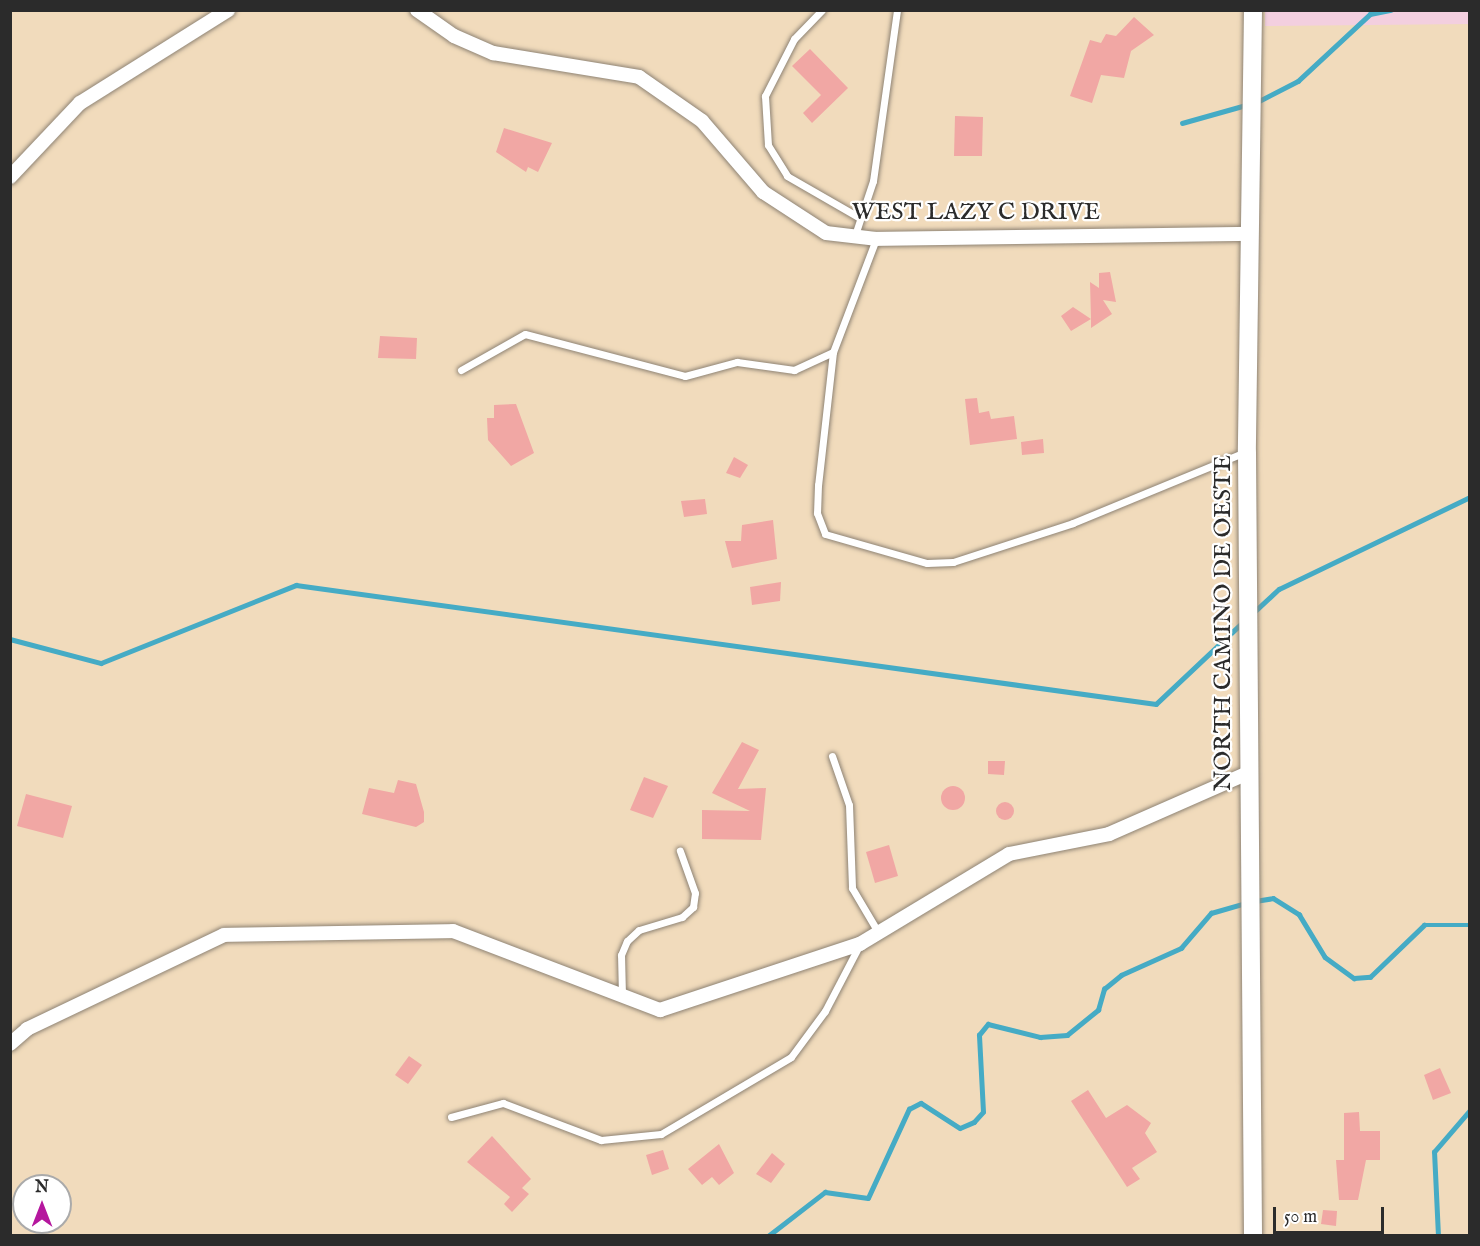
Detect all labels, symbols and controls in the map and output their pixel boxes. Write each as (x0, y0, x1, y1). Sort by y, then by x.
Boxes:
street label: WEST LAZY C DRIVE (852, 199, 1100, 227)
street label: NORTH CAMINO DE OESTE (1210, 455, 1238, 791)
north arrow (12, 1174, 72, 1234)
text: N (35, 1178, 49, 1198)
scale bar (1276, 1195, 1387, 1233)
text: 50 m (1284, 1206, 1317, 1229)

